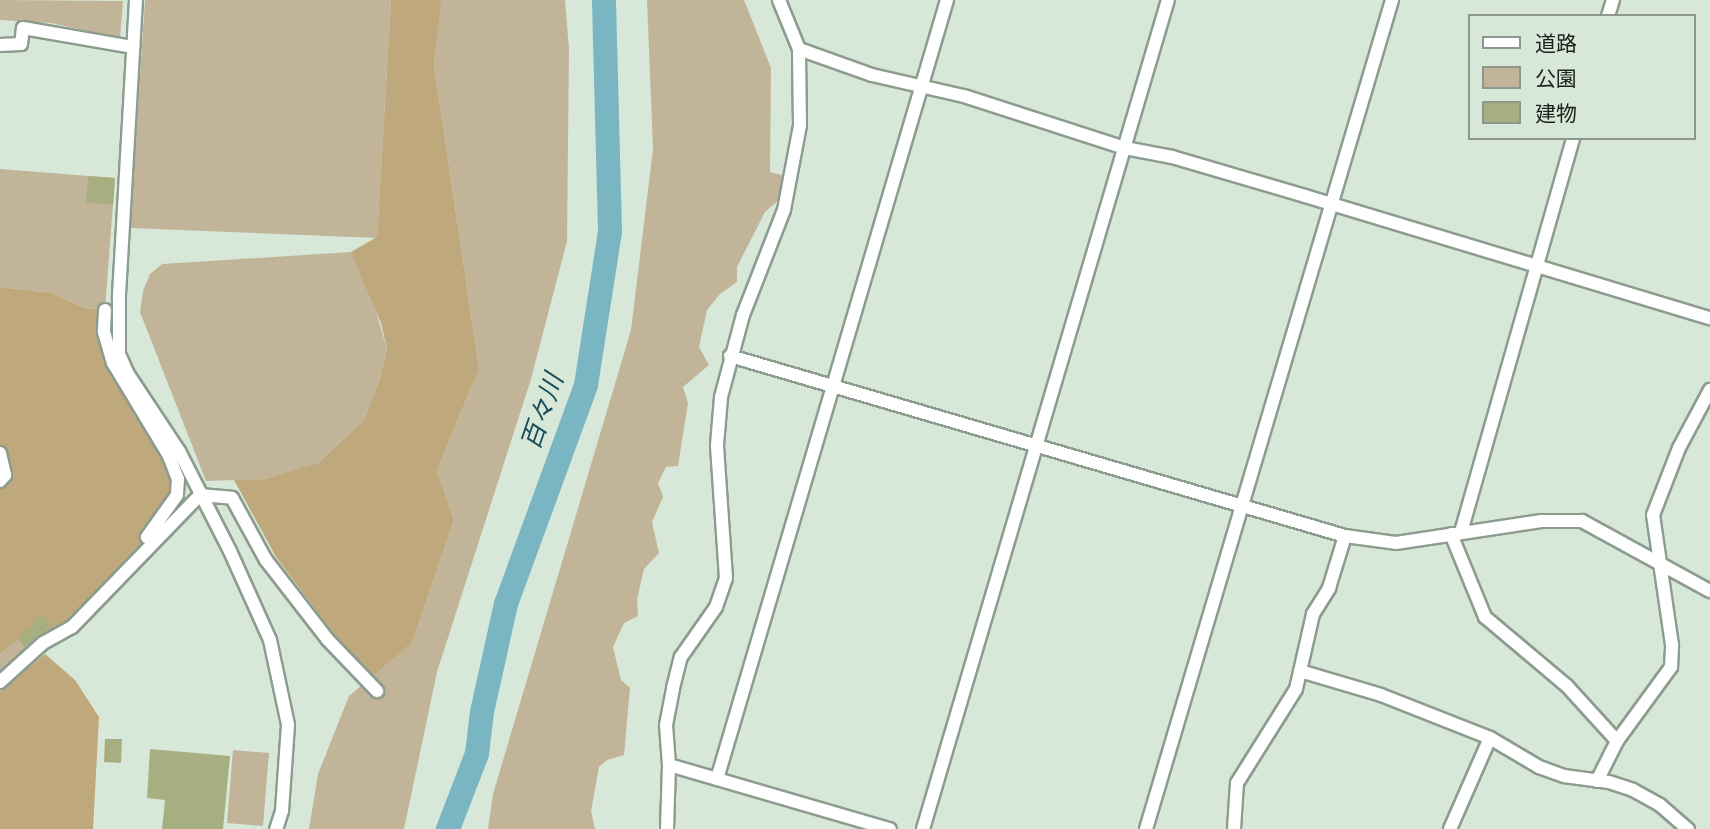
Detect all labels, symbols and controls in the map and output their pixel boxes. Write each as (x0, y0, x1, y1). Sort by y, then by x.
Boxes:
legend (1468, 14, 1696, 140)
text: 道路 (1535, 29, 1577, 59)
text: 公園 (1535, 64, 1577, 94)
text: 建物 (1535, 99, 1577, 129)
water label: 百々川 (516, 370, 570, 454)

